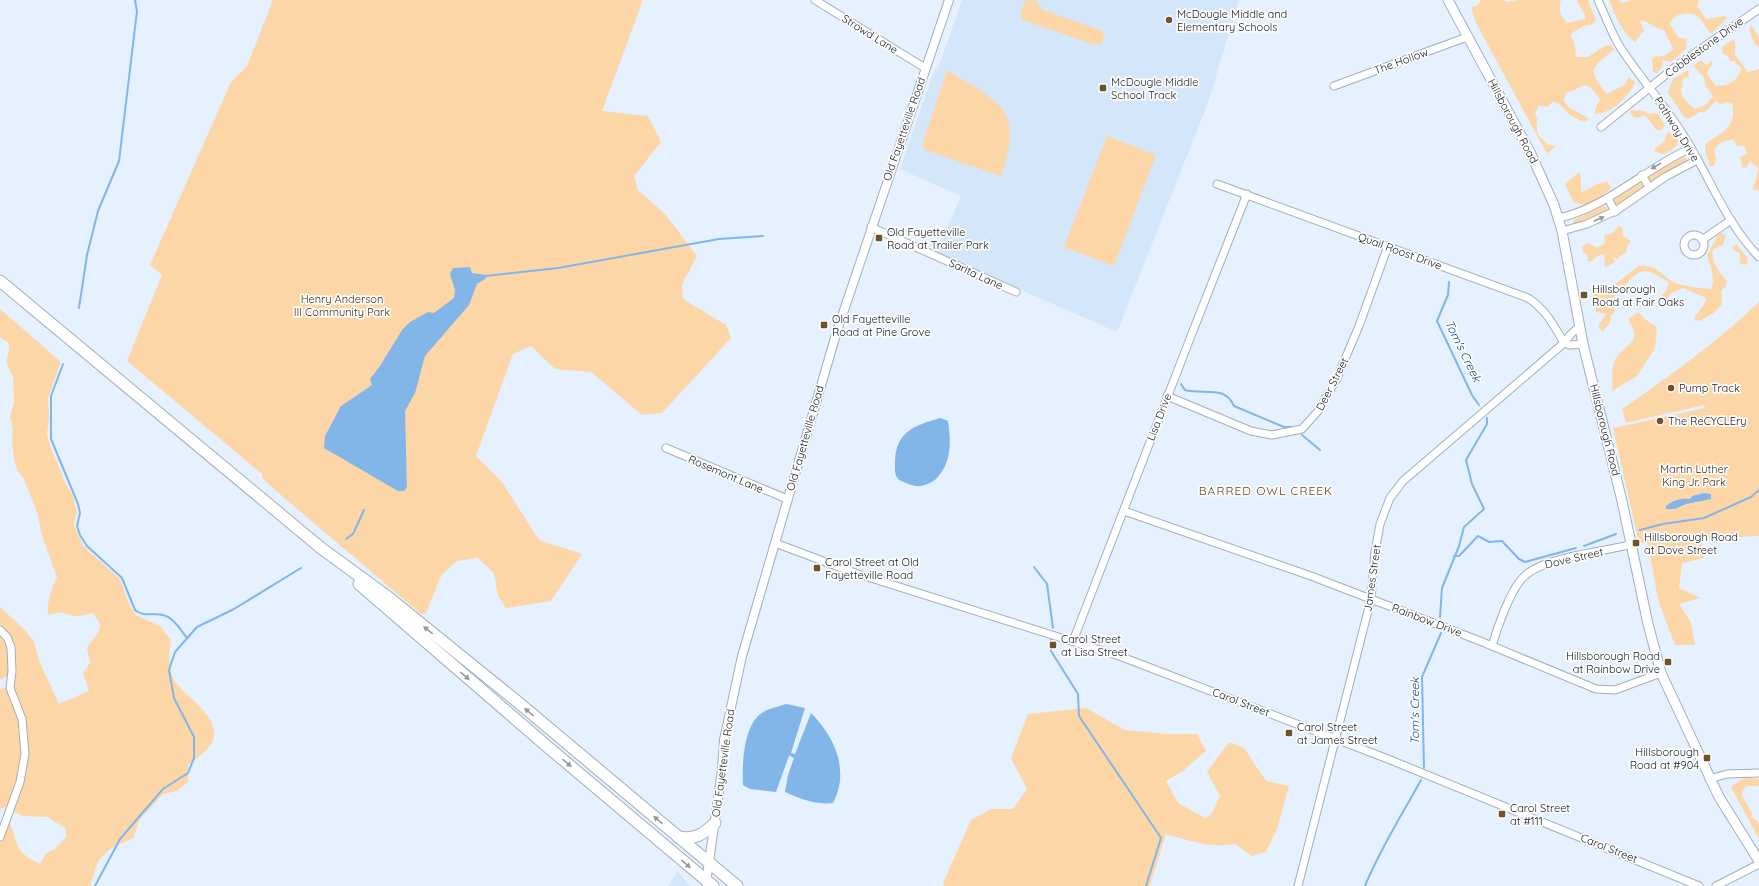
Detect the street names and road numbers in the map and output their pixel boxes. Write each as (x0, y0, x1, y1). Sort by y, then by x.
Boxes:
street label: Strowd Lane (839, 11, 901, 57)
street label: Cobblestone Drive (1662, 14, 1746, 80)
street label: The Hollow (1372, 45, 1430, 77)
street label: Old Fayetteville Road (880, 75, 928, 183)
street label: Hillsborough Road (1485, 76, 1541, 166)
street label: Pathway Drive (1651, 94, 1703, 164)
street label: Quail Roost Drive (1356, 229, 1444, 273)
street label: Sarita Lane (947, 255, 1005, 293)
street label: Deer Street (1313, 355, 1351, 413)
street label: Hillsborough Road (1587, 383, 1623, 477)
street label: Old Fayetteville Road (783, 384, 827, 492)
street label: Lisa Drive (1144, 391, 1174, 443)
street label: Rosemont Lane (686, 452, 766, 496)
street label: James Street (1360, 543, 1384, 612)
street label: Dove Street (1543, 544, 1605, 572)
street label: Rainbow Drive (1390, 600, 1464, 640)
street label: Carol Street (1210, 685, 1272, 719)
street label: Old Fayetteville Road (708, 708, 738, 818)
street label: Carol Street (1579, 830, 1640, 866)

